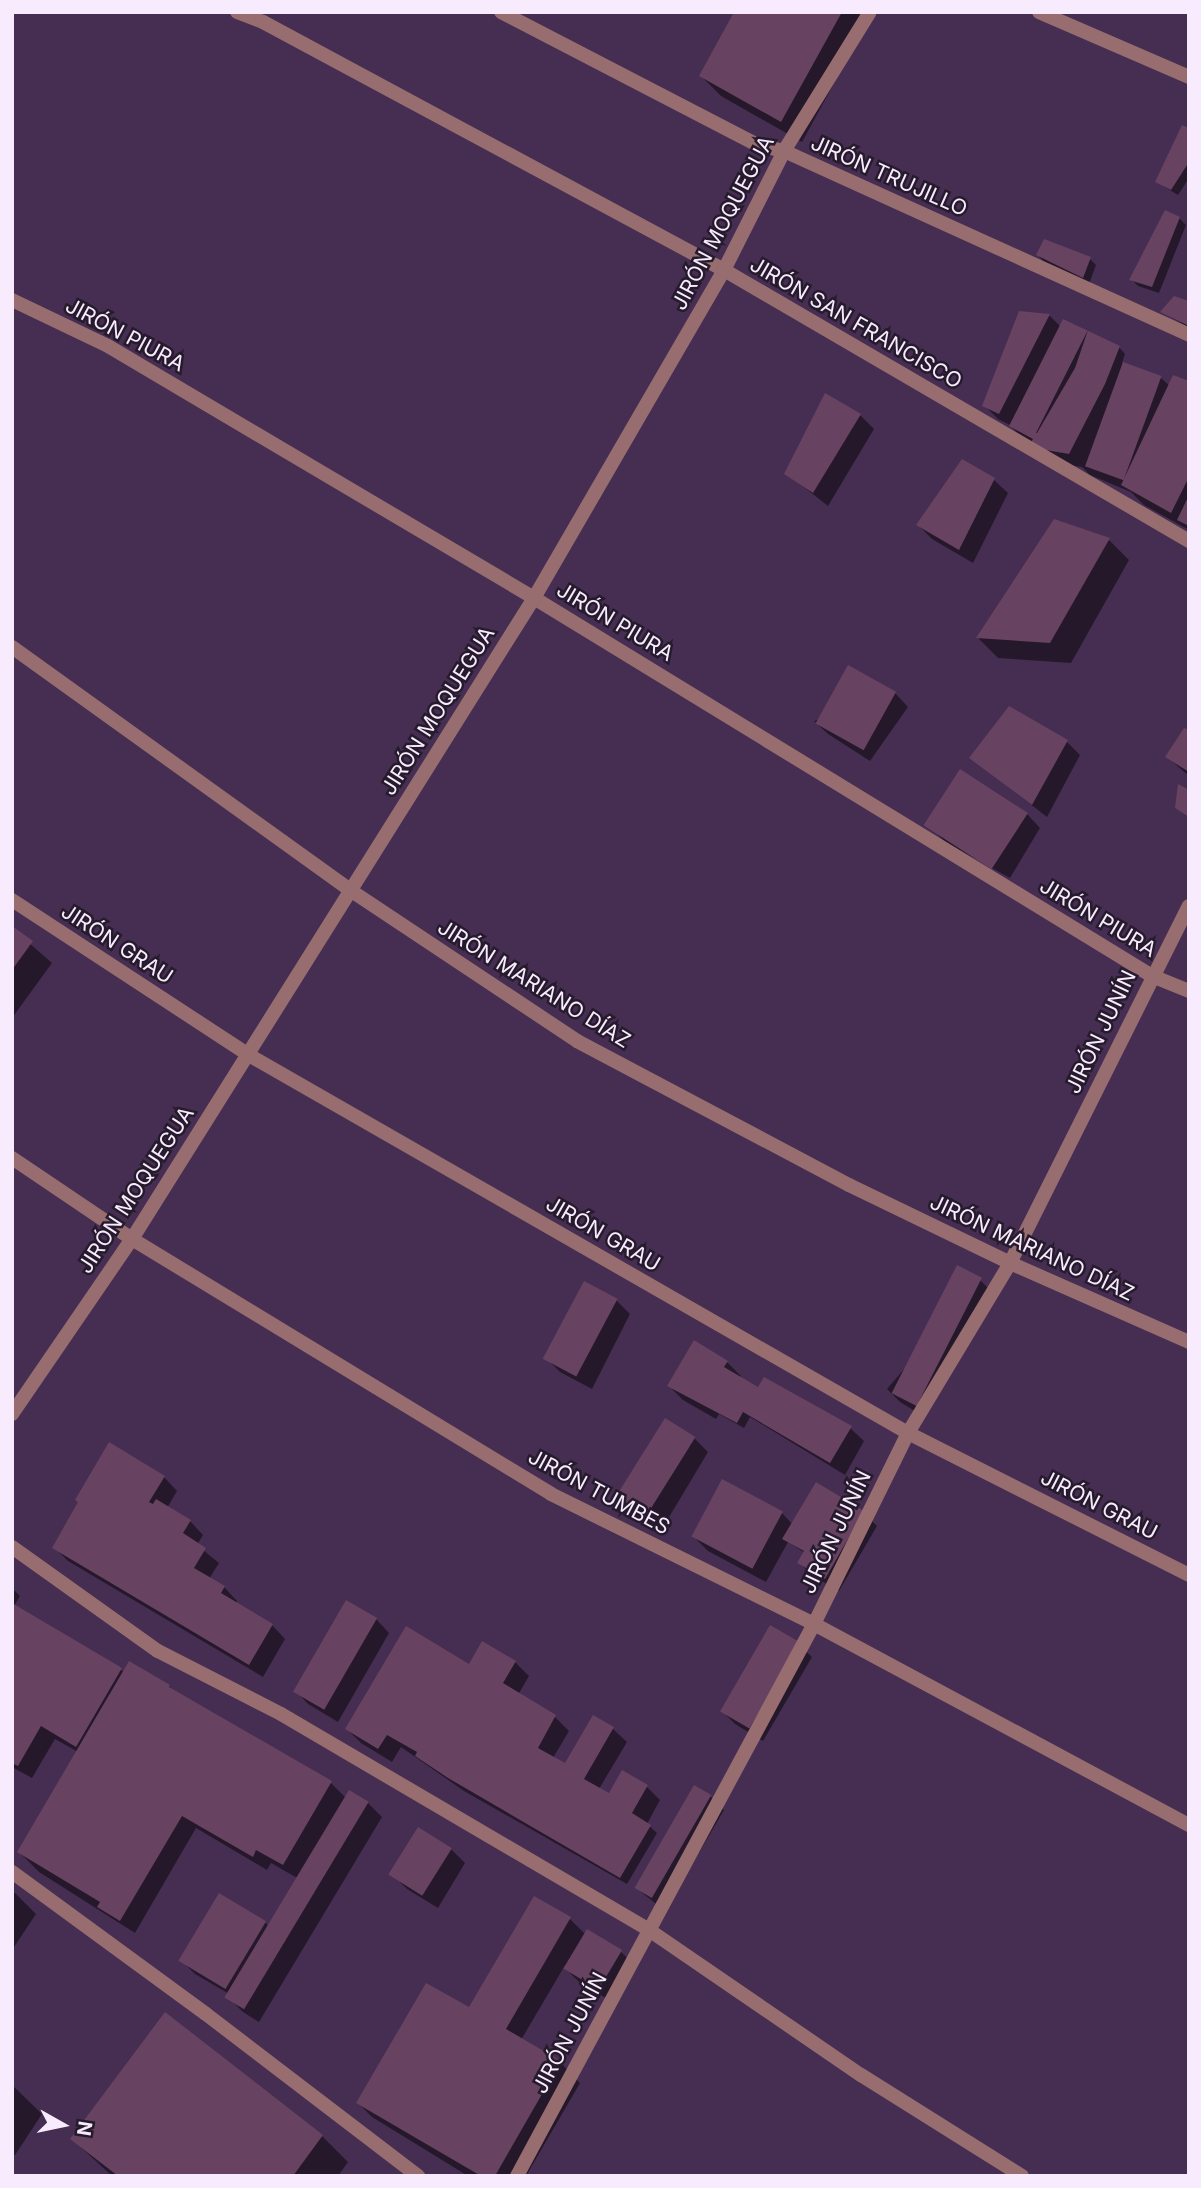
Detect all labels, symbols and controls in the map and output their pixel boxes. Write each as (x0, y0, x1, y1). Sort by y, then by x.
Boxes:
street label: JIRÓN TRUJILLO (807, 130, 971, 222)
street label: JIRÓN MOQUEGUA (666, 132, 780, 314)
street label: JIRÓN SAN FRANCISCO (745, 252, 967, 394)
street label: JIRÓN PIURA (61, 293, 189, 377)
street label: JIRÓN PIURA (552, 577, 678, 667)
street label: JIRÓN MOQUEGUA (376, 622, 500, 800)
street label: JIRÓN PIURA (1035, 873, 1161, 963)
street label: JIRÓN GRAU (57, 899, 177, 989)
street label: JIRÓN MARIANO DÍAZ (433, 914, 635, 1054)
street label: JIRÓN JUNÍN (1060, 966, 1142, 1098)
street label: JIRÓN MOQUEGUA (73, 1102, 199, 1278)
street label: JIRÓN MARIANO DÍAZ (926, 1190, 1138, 1306)
street label: JIRÓN GRAU (541, 1191, 665, 1277)
street label: JIRÓN TUMBES (524, 1444, 674, 1540)
street label: JIRÓN GRAU (1036, 1465, 1162, 1545)
street label: JIRÓN JUNÍN (795, 1466, 877, 1598)
street label: JIRÓN JUNÍN (527, 1968, 613, 2098)
north arrow (28, 2090, 98, 2160)
text: N (72, 2119, 97, 2137)

